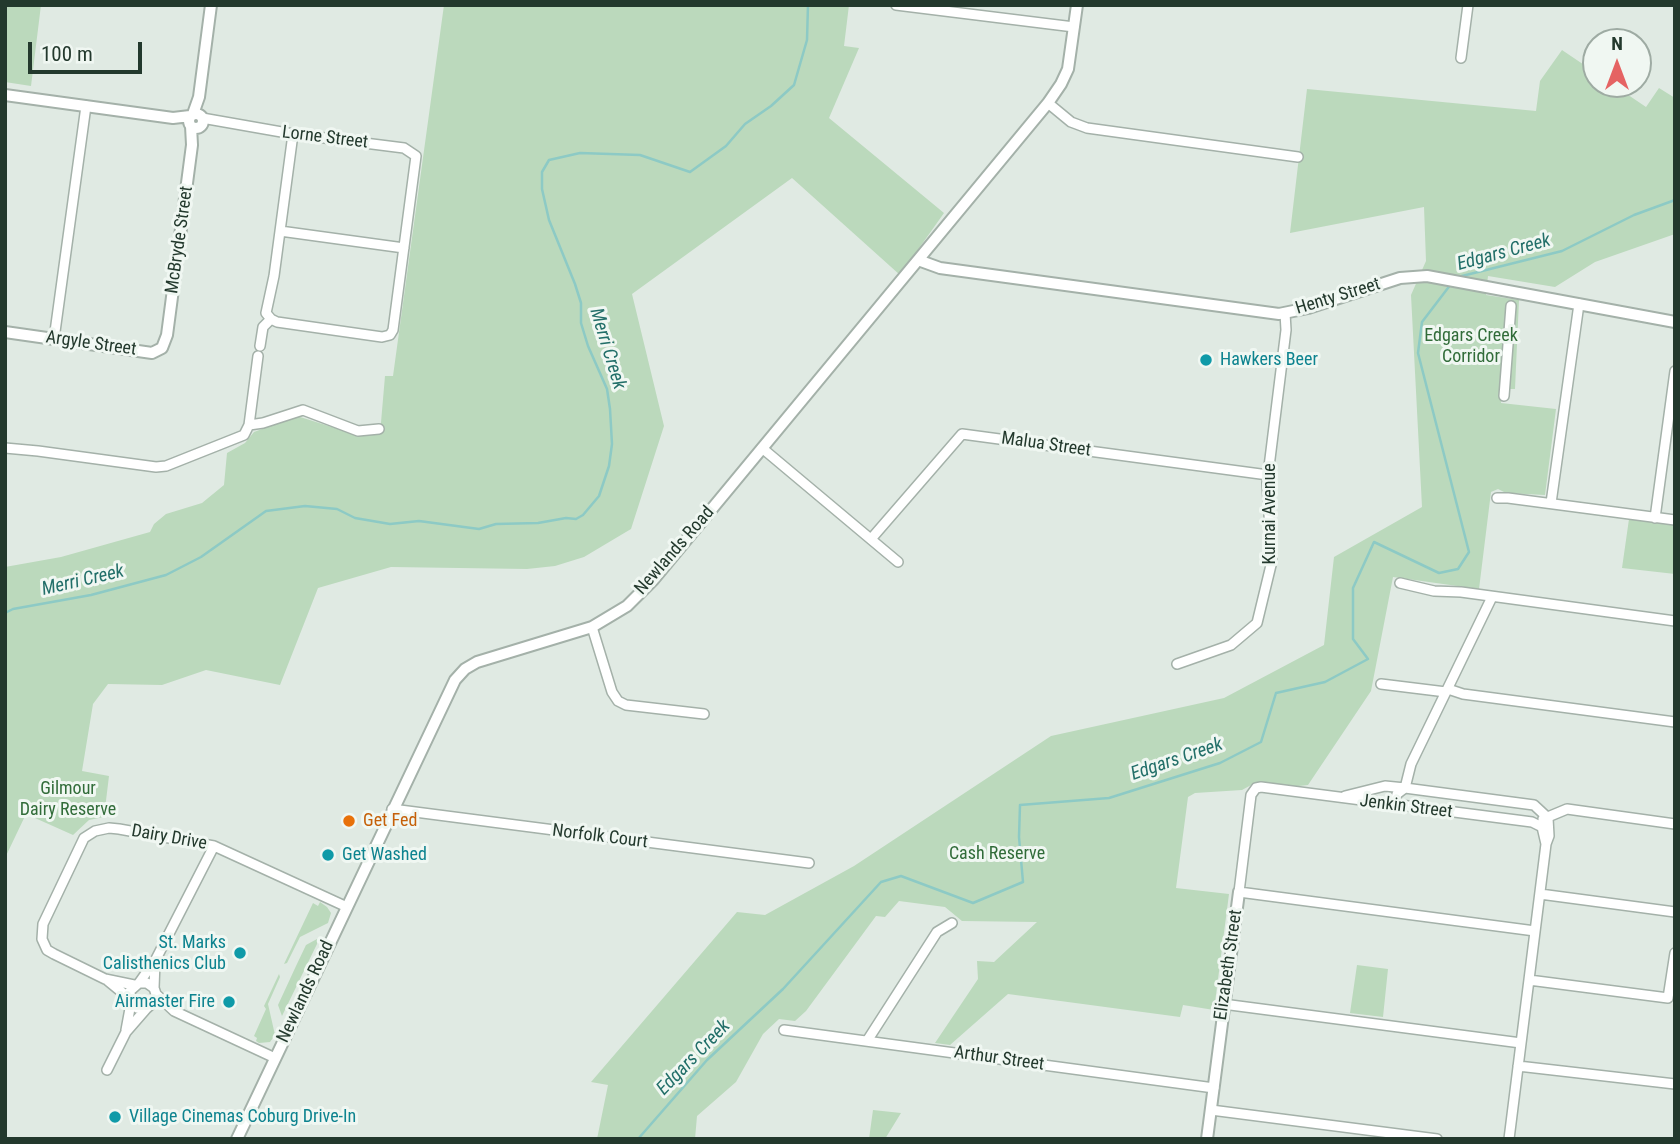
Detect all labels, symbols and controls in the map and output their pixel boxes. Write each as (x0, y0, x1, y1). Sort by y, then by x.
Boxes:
scale bar (32, 28, 145, 72)
north arrow (1582, 28, 1652, 98)
text: N (1611, 32, 1623, 55)
text: 100 m (41, 42, 93, 66)
street label: Lorne Street (281, 122, 369, 154)
street label: McBryde Street (162, 185, 198, 295)
water label: Edgars Creek (1455, 230, 1553, 276)
street label: Henty Street (1293, 274, 1383, 320)
water label: Merri Creek (584, 306, 630, 392)
park label: Edgars Creek Corridor (1424, 325, 1518, 368)
street label: Argyle Street (44, 327, 138, 361)
place label: Hawkers Beer (1220, 349, 1318, 371)
marker: Hawkers Beer (1198, 352, 1214, 368)
street label: Malua Street (1000, 428, 1092, 462)
street label: Kurnai Avenue (1259, 463, 1281, 565)
street label: Newlands Road (631, 502, 719, 600)
water label: Merri Creek (40, 560, 126, 602)
water label: Edgars Creek (1128, 734, 1226, 786)
park label: Gilmour Dairy Reserve (20, 778, 116, 820)
street label: Jenkin Street (1358, 791, 1454, 823)
place label: Get Fed (363, 810, 417, 832)
marker: Get Fed (341, 813, 357, 829)
street label: Norfolk Court (551, 820, 649, 854)
street label: Dairy Drive (130, 821, 208, 855)
park label: Cash Reserve (949, 843, 1045, 865)
place label: Get Washed (342, 844, 427, 866)
marker: Get Washed (320, 847, 336, 863)
street label: Elizabeth Street (1211, 908, 1247, 1022)
place label: St. Marks Calisthenics Club (103, 932, 226, 974)
street label: Newlands Road (273, 938, 339, 1046)
marker: St. Marks Calisthenics Club (232, 945, 248, 961)
place label: Airmaster Fire (115, 991, 215, 1013)
marker: Airmaster Fire (221, 994, 237, 1010)
water label: Edgars Creek (653, 1016, 735, 1100)
street label: Arthur Street (953, 1042, 1045, 1076)
place label: Village Cinemas Coburg Drive-In (129, 1106, 356, 1128)
marker: Village Cinemas Coburg Drive-In (107, 1109, 123, 1125)

